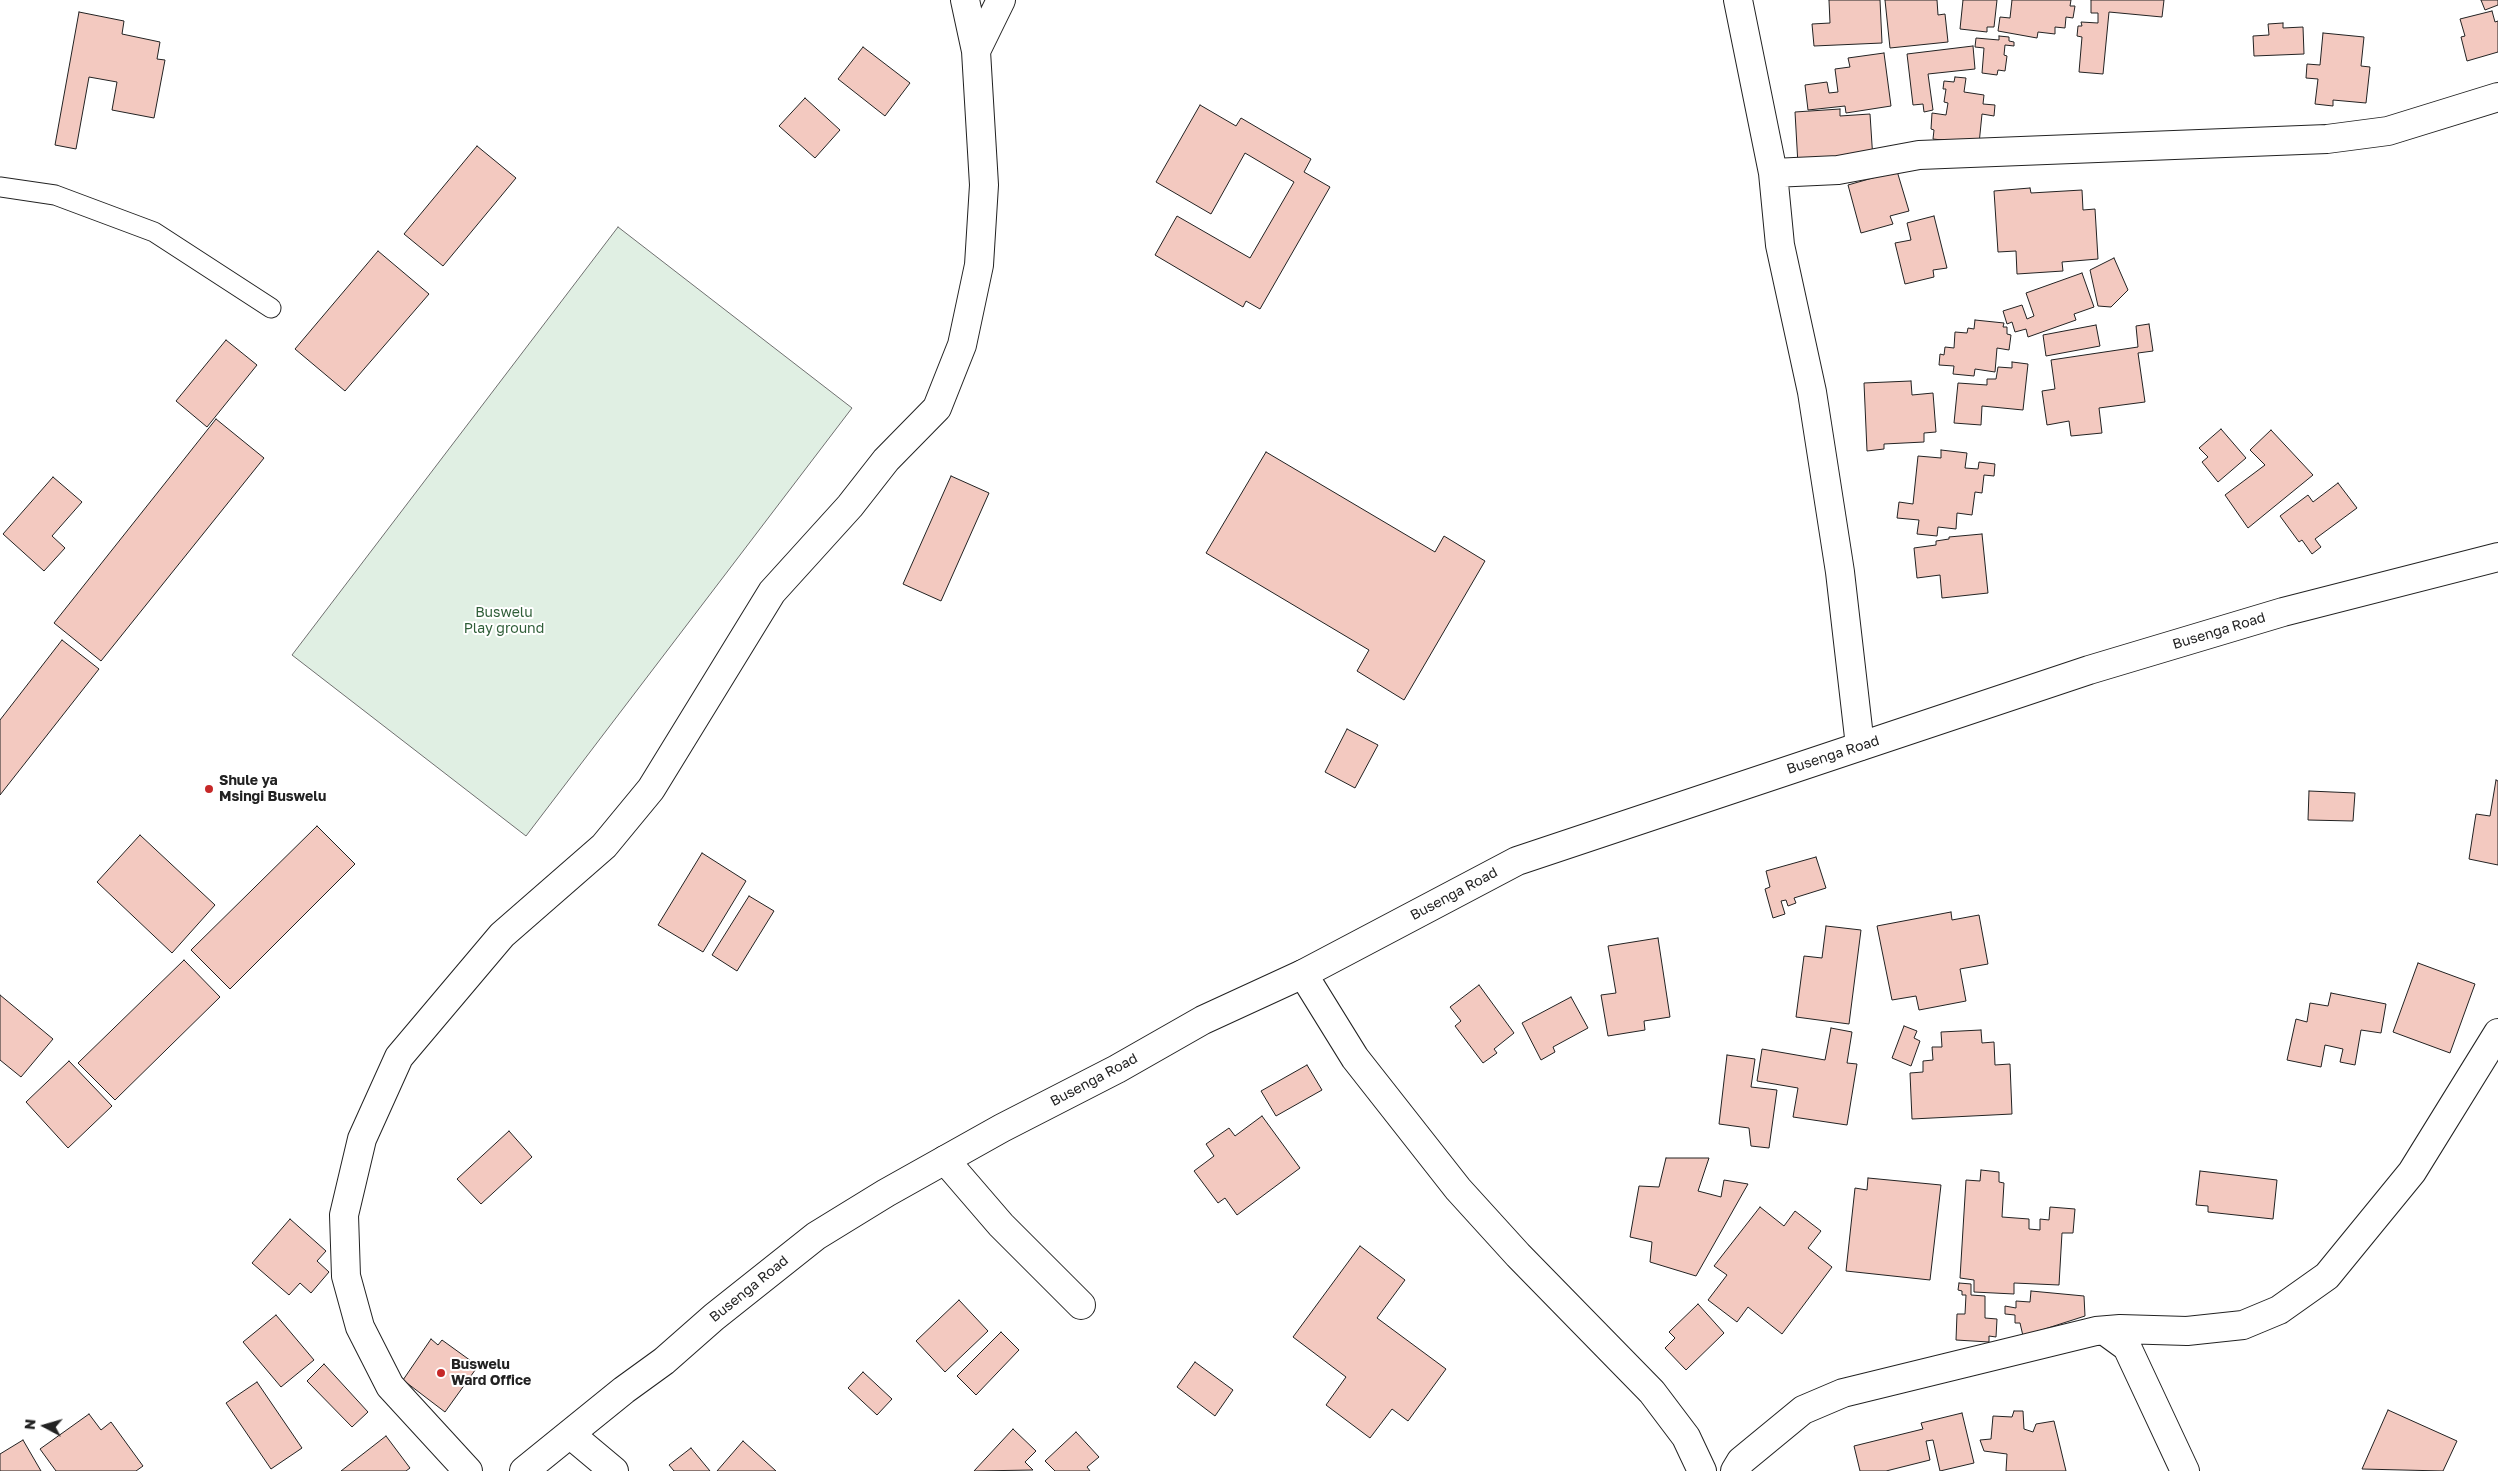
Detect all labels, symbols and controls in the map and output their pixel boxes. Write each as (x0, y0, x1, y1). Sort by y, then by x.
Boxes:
park label: Buswelu Play ground (464, 605, 544, 638)
street label: Busenga Road (2170, 609, 2268, 653)
street label: Busenga Road (1785, 732, 1881, 778)
place label: Shule ya Msingi Buswelu (219, 773, 326, 806)
marker: Shule ya Msingi Buswelu (203, 783, 215, 795)
street label: Busenga Road (1408, 864, 1500, 924)
street label: Busenga Road (1048, 1050, 1140, 1110)
street label: Busenga Road (706, 1252, 792, 1326)
place label: Buswelu Ward Office (451, 1357, 531, 1390)
marker: Buswelu Ward Office (435, 1367, 447, 1379)
north arrow (20, 1401, 70, 1451)
text: N (21, 1418, 39, 1431)

